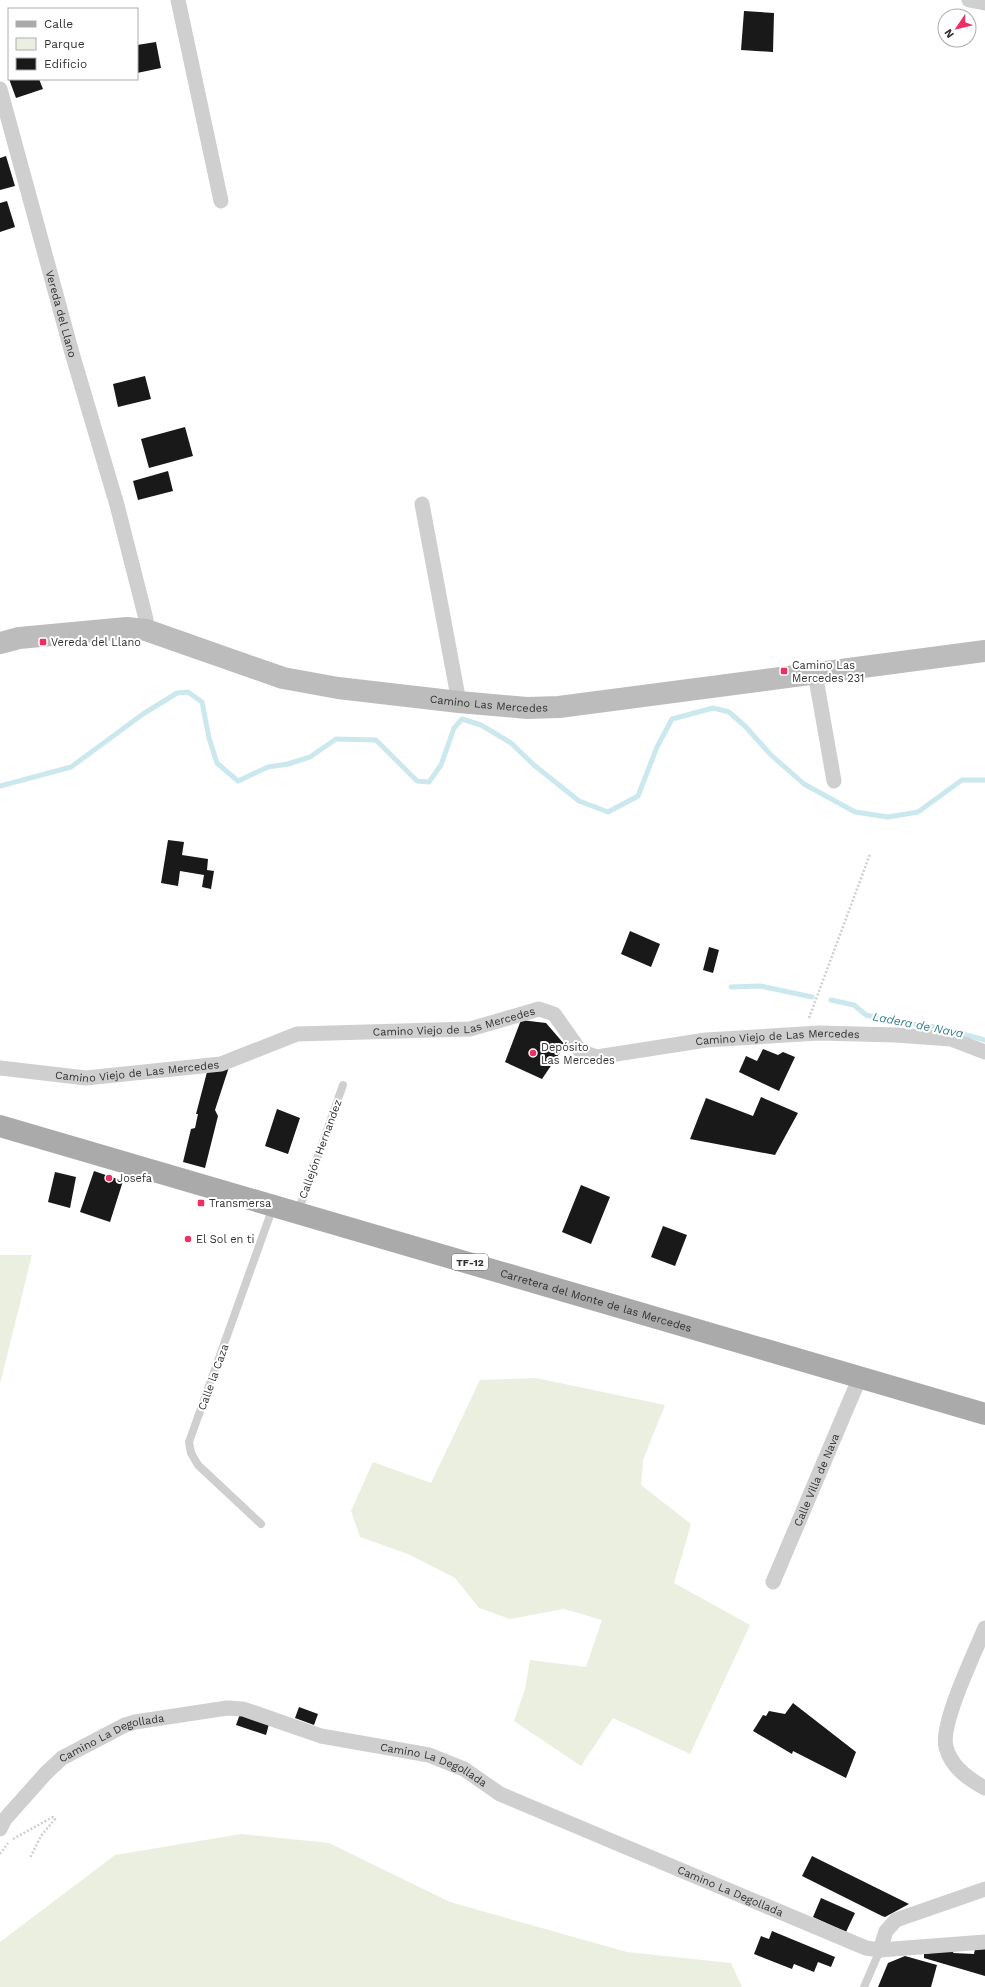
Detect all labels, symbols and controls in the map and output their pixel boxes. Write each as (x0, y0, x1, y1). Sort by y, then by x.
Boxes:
legend (8, 8, 138, 80)
north arrow (937, 8, 977, 48)
text: Calle (44, 17, 73, 31)
text: N (942, 26, 957, 41)
text: Parque (44, 37, 85, 51)
text: Edificio (44, 57, 87, 71)
street label: Vereda del Llano (43, 269, 79, 359)
place label: Vereda del Llano (51, 636, 141, 649)
marker: Vereda del Llano (38, 637, 48, 647)
place label: Camino Las Mercedes 231 (792, 659, 864, 685)
marker: Camino Las Mercedes 231 (779, 666, 789, 676)
street label: Camino Las Mercedes (429, 693, 548, 715)
street label: Camino Viejo de Las Mercedes (372, 1004, 537, 1039)
water label: Ladera de Nava (871, 1009, 965, 1041)
street label: Camino Viejo de Las Mercedes (694, 1027, 860, 1049)
place label: Depósito Las Mercedes (541, 1041, 615, 1067)
marker: Depósito Las Mercedes (528, 1048, 538, 1058)
street label: Camino Viejo de Las Mercedes (54, 1058, 220, 1085)
street label: Callejón Hernandez (296, 1098, 345, 1201)
place label: Josefa (117, 1172, 152, 1185)
marker: Josefa (104, 1173, 114, 1183)
place label: Transmersa (209, 1197, 271, 1210)
marker: Transmersa (196, 1198, 206, 1208)
place label: El Sol en ti (196, 1233, 254, 1246)
marker: El Sol en ti (183, 1234, 193, 1244)
road number: TF-12 (452, 1254, 488, 1270)
street label: Carretera del Monte de las Mercedes (499, 1267, 693, 1335)
street label: Calle la Caza (195, 1342, 231, 1412)
street label: Calle Villa de Nava (791, 1432, 842, 1528)
street label: Camino La Degollada (57, 1712, 165, 1765)
street label: Camino La Degollada (379, 1741, 489, 1790)
street label: Camino La Degollada (675, 1863, 785, 1919)

